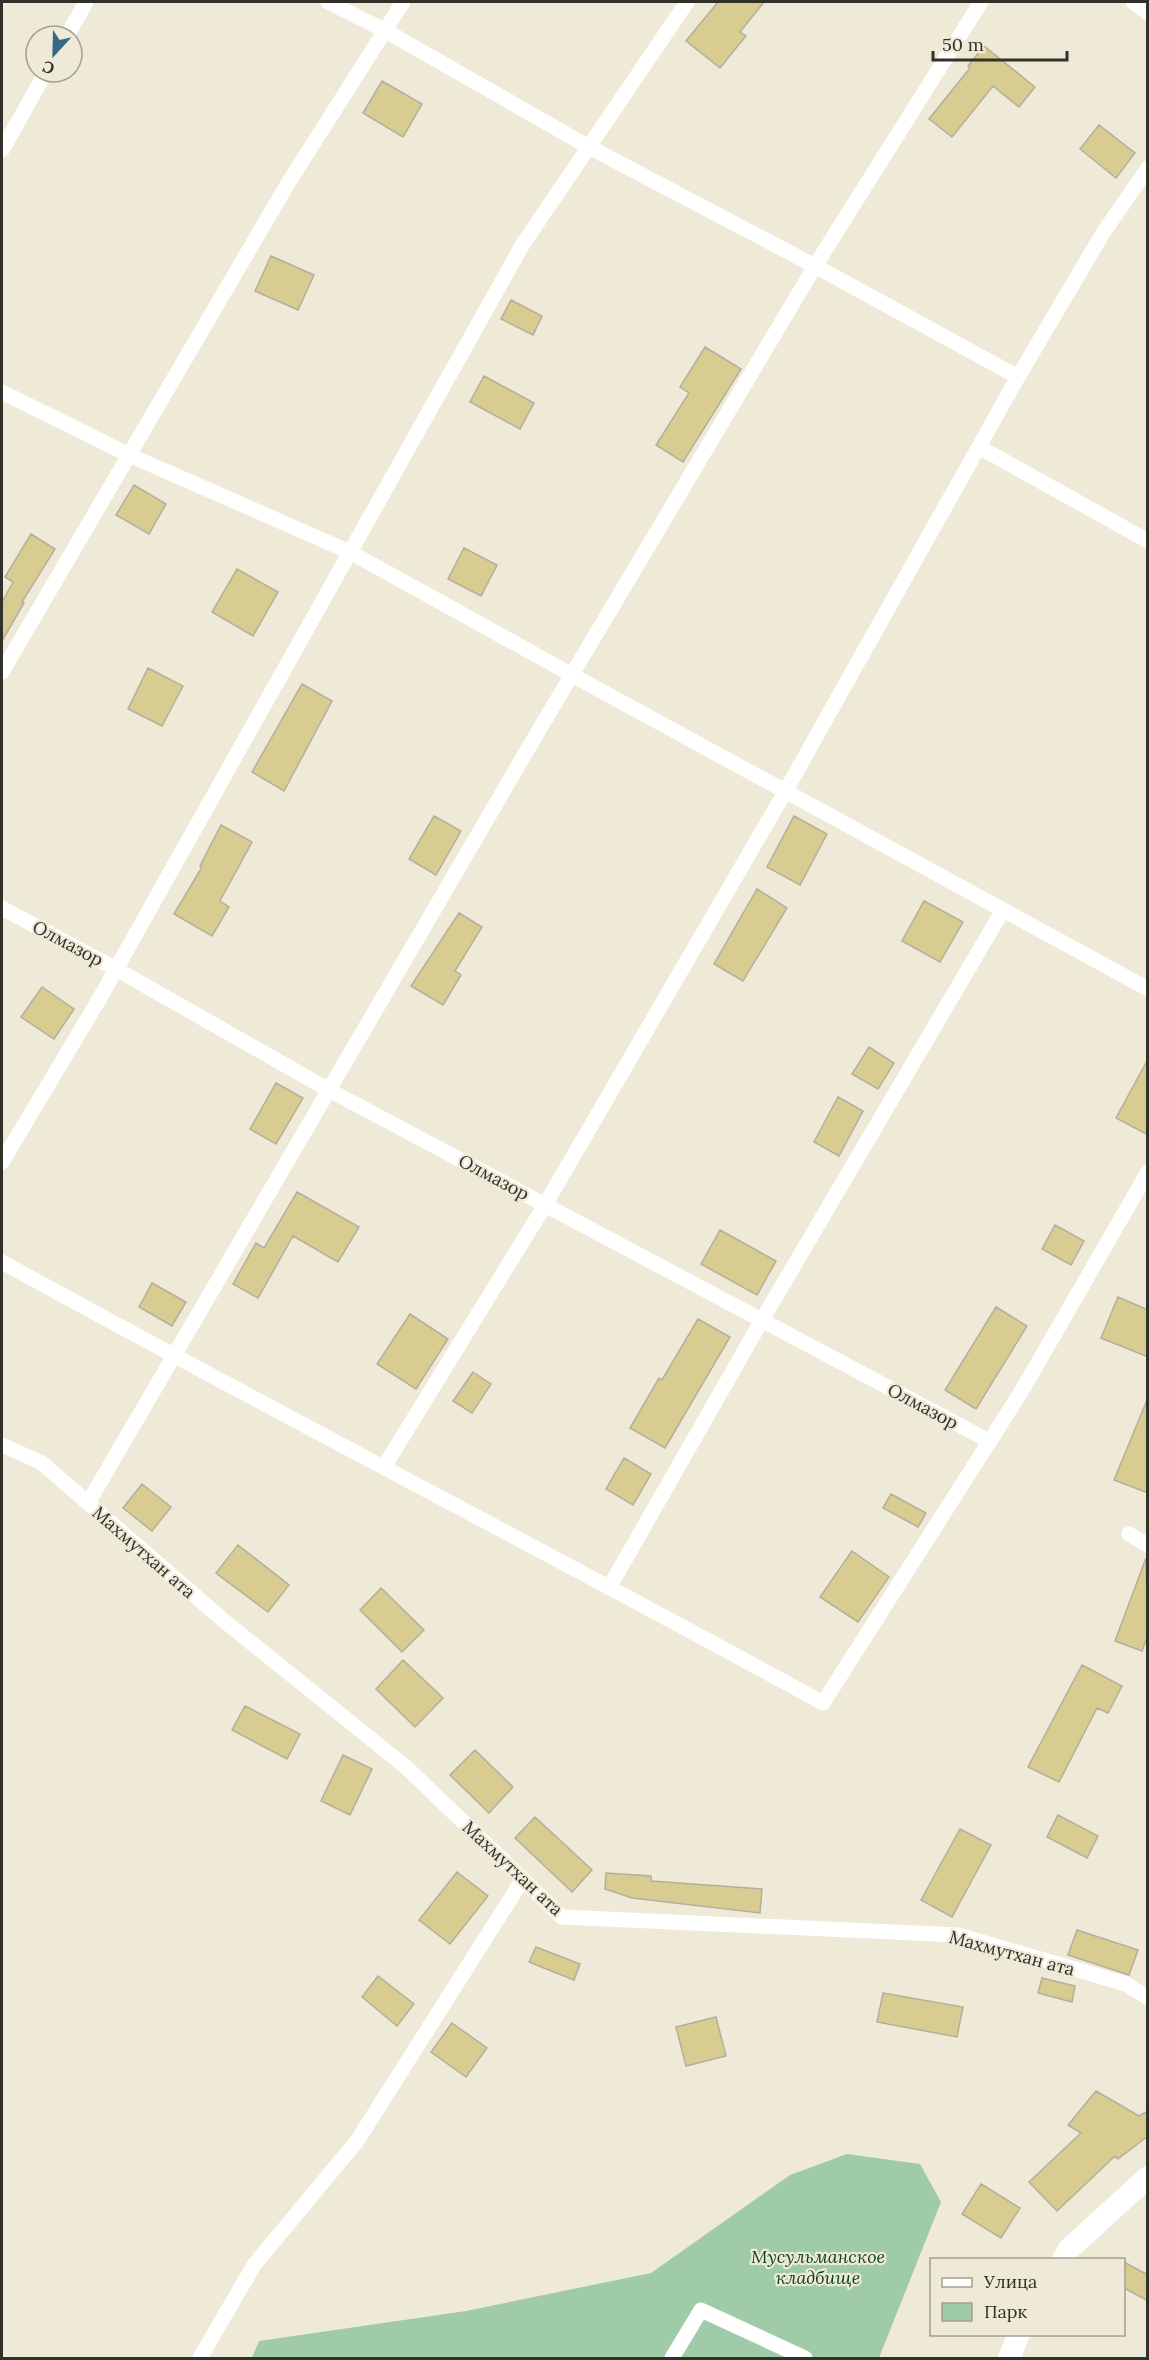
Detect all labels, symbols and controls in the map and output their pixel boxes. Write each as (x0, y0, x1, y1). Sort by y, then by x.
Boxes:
north arrow (24, 24, 84, 84)
scale bar (933, 24, 1066, 62)
text: 50 m (942, 33, 984, 56)
text: С (40, 57, 57, 79)
street label: Олмазор (29, 915, 107, 971)
street label: Олмазор (455, 1149, 533, 1205)
street label: Олмазор (884, 1378, 962, 1434)
street label: Махмутхан ата (88, 1501, 200, 1603)
street label: Махмутхан ата (458, 1815, 568, 1921)
street label: Махмутхан ата (947, 1925, 1077, 1981)
park label: Мусульманское кладбище (751, 2245, 885, 2289)
legend (930, 2258, 1125, 2336)
text: Улица (983, 2270, 1037, 2293)
text: Парк (984, 2300, 1028, 2323)

